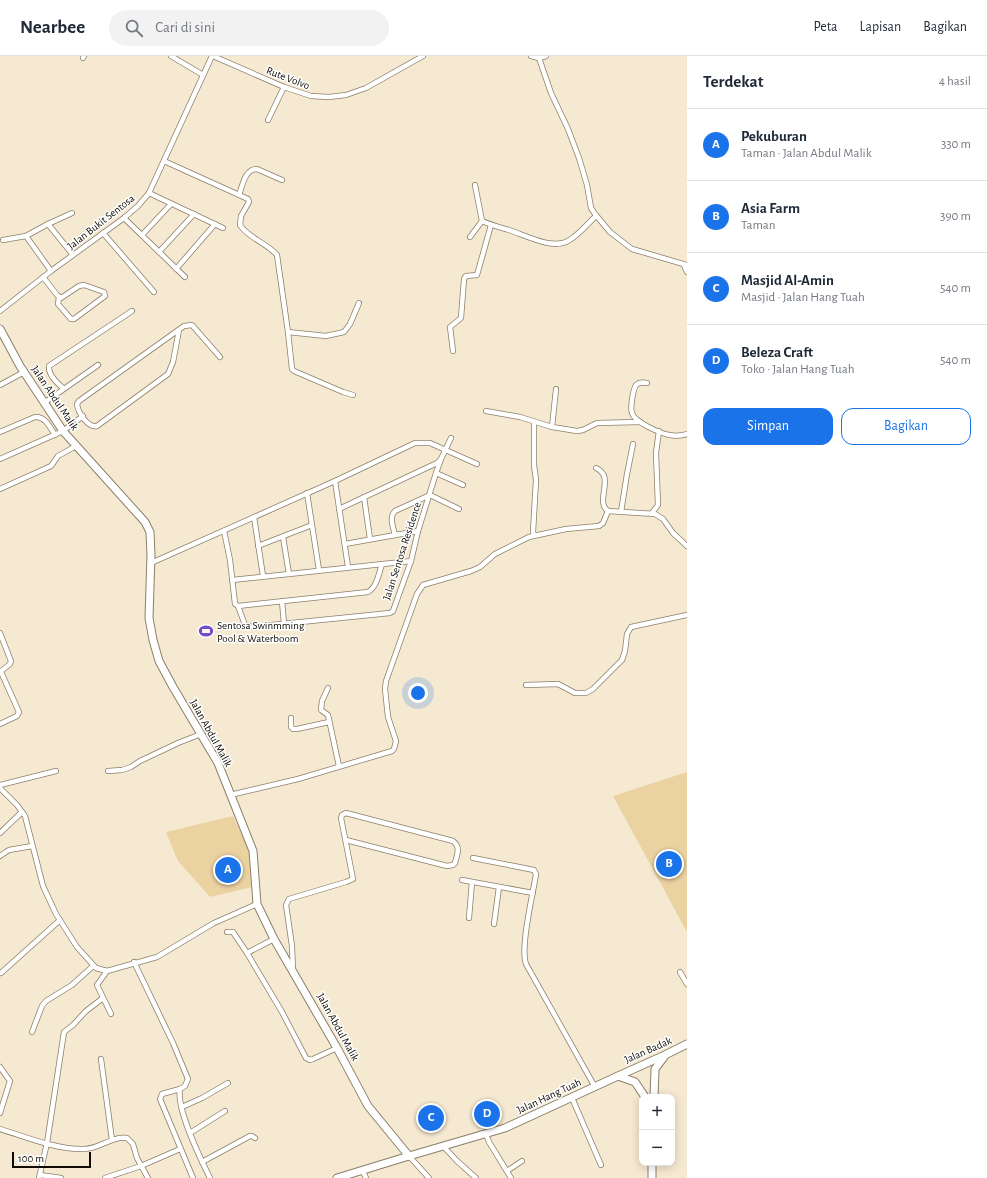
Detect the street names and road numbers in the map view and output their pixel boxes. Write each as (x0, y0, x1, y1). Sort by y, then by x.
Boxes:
street label: Rute Volvo (265, 65, 311, 91)
street label: Jalan Bukit Sentosa (65, 193, 137, 251)
street label: Jalan Abdul Malik (29, 364, 81, 432)
street label: Jalan Sentosa Residence (381, 501, 423, 601)
street label: Jalan Abdul Malik (188, 697, 234, 769)
street label: Jalan Abdul Malik (315, 991, 361, 1063)
street label: Jalan Badak (623, 1035, 673, 1065)
street label: Jalan Hang Tuah (515, 1076, 583, 1116)

